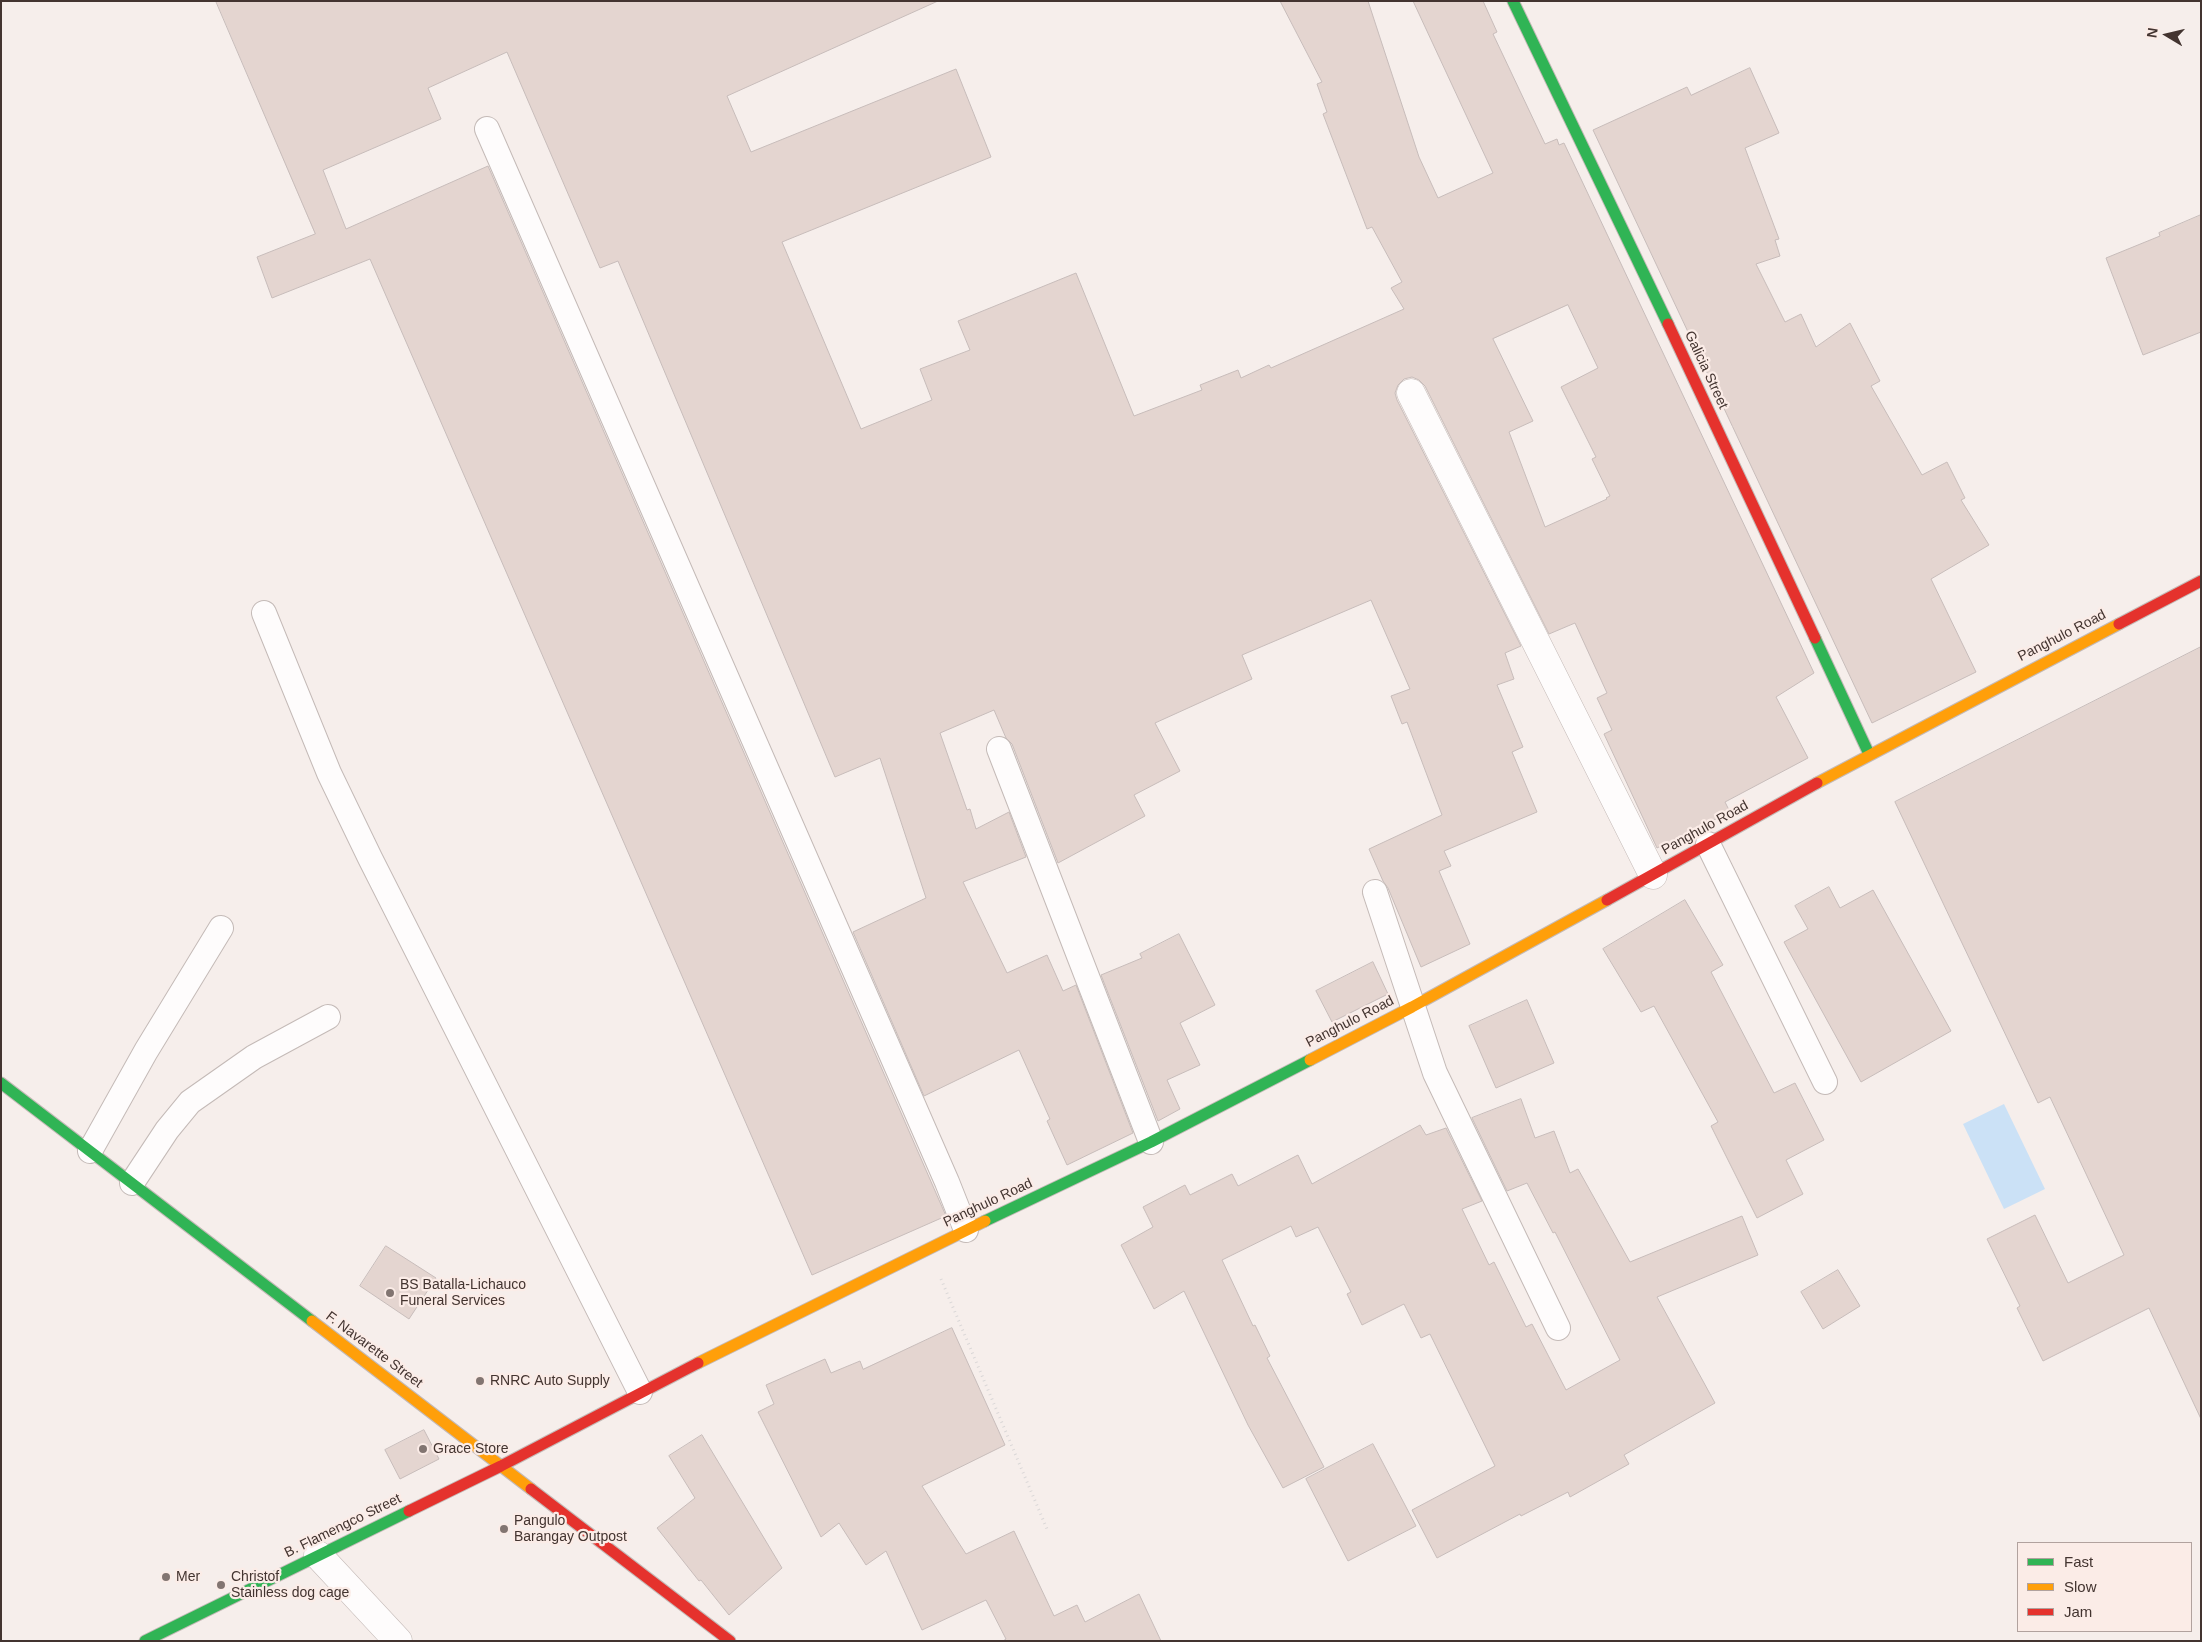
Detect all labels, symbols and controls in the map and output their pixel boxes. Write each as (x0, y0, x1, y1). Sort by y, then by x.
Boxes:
north arrow (2142, 10, 2192, 60)
text: N (2143, 26, 2161, 39)
street label: Galicia Street (1681, 328, 1731, 412)
street label: Panghulo Road (2015, 607, 2109, 665)
street label: Panghulo Road (1659, 797, 1751, 859)
street label: Panghulo Road (1303, 993, 1397, 1051)
street label: Panghulo Road (941, 1175, 1035, 1231)
place label: BS Batalla-Lichauco Funeral Services (400, 1277, 526, 1310)
marker: BS Batalla-Lichauco Funeral Services (384, 1287, 396, 1299)
street label: F. Navarette Street (322, 1308, 426, 1392)
place label: RNRC Auto Supply (490, 1373, 610, 1389)
marker: RNRC Auto Supply (474, 1375, 486, 1387)
place label: Grace Store (433, 1441, 508, 1457)
marker: Grace Store (417, 1443, 429, 1455)
street label: B. Flamengco Street (282, 1490, 404, 1562)
place label: Pangulo Barangay Outpost (514, 1513, 627, 1545)
marker: Pangulo Barangay Outpost (498, 1523, 510, 1535)
legend (2017, 1542, 2192, 1632)
text: Fast (2064, 1553, 2093, 1570)
place label: Mer (176, 1569, 200, 1585)
place label: Christof Stainless dog cage (231, 1569, 349, 1601)
marker: Mer (160, 1571, 172, 1583)
text: Slow (2064, 1578, 2097, 1595)
marker: Christof Stainless dog cage (215, 1579, 227, 1591)
text: Jam (2064, 1603, 2092, 1620)

